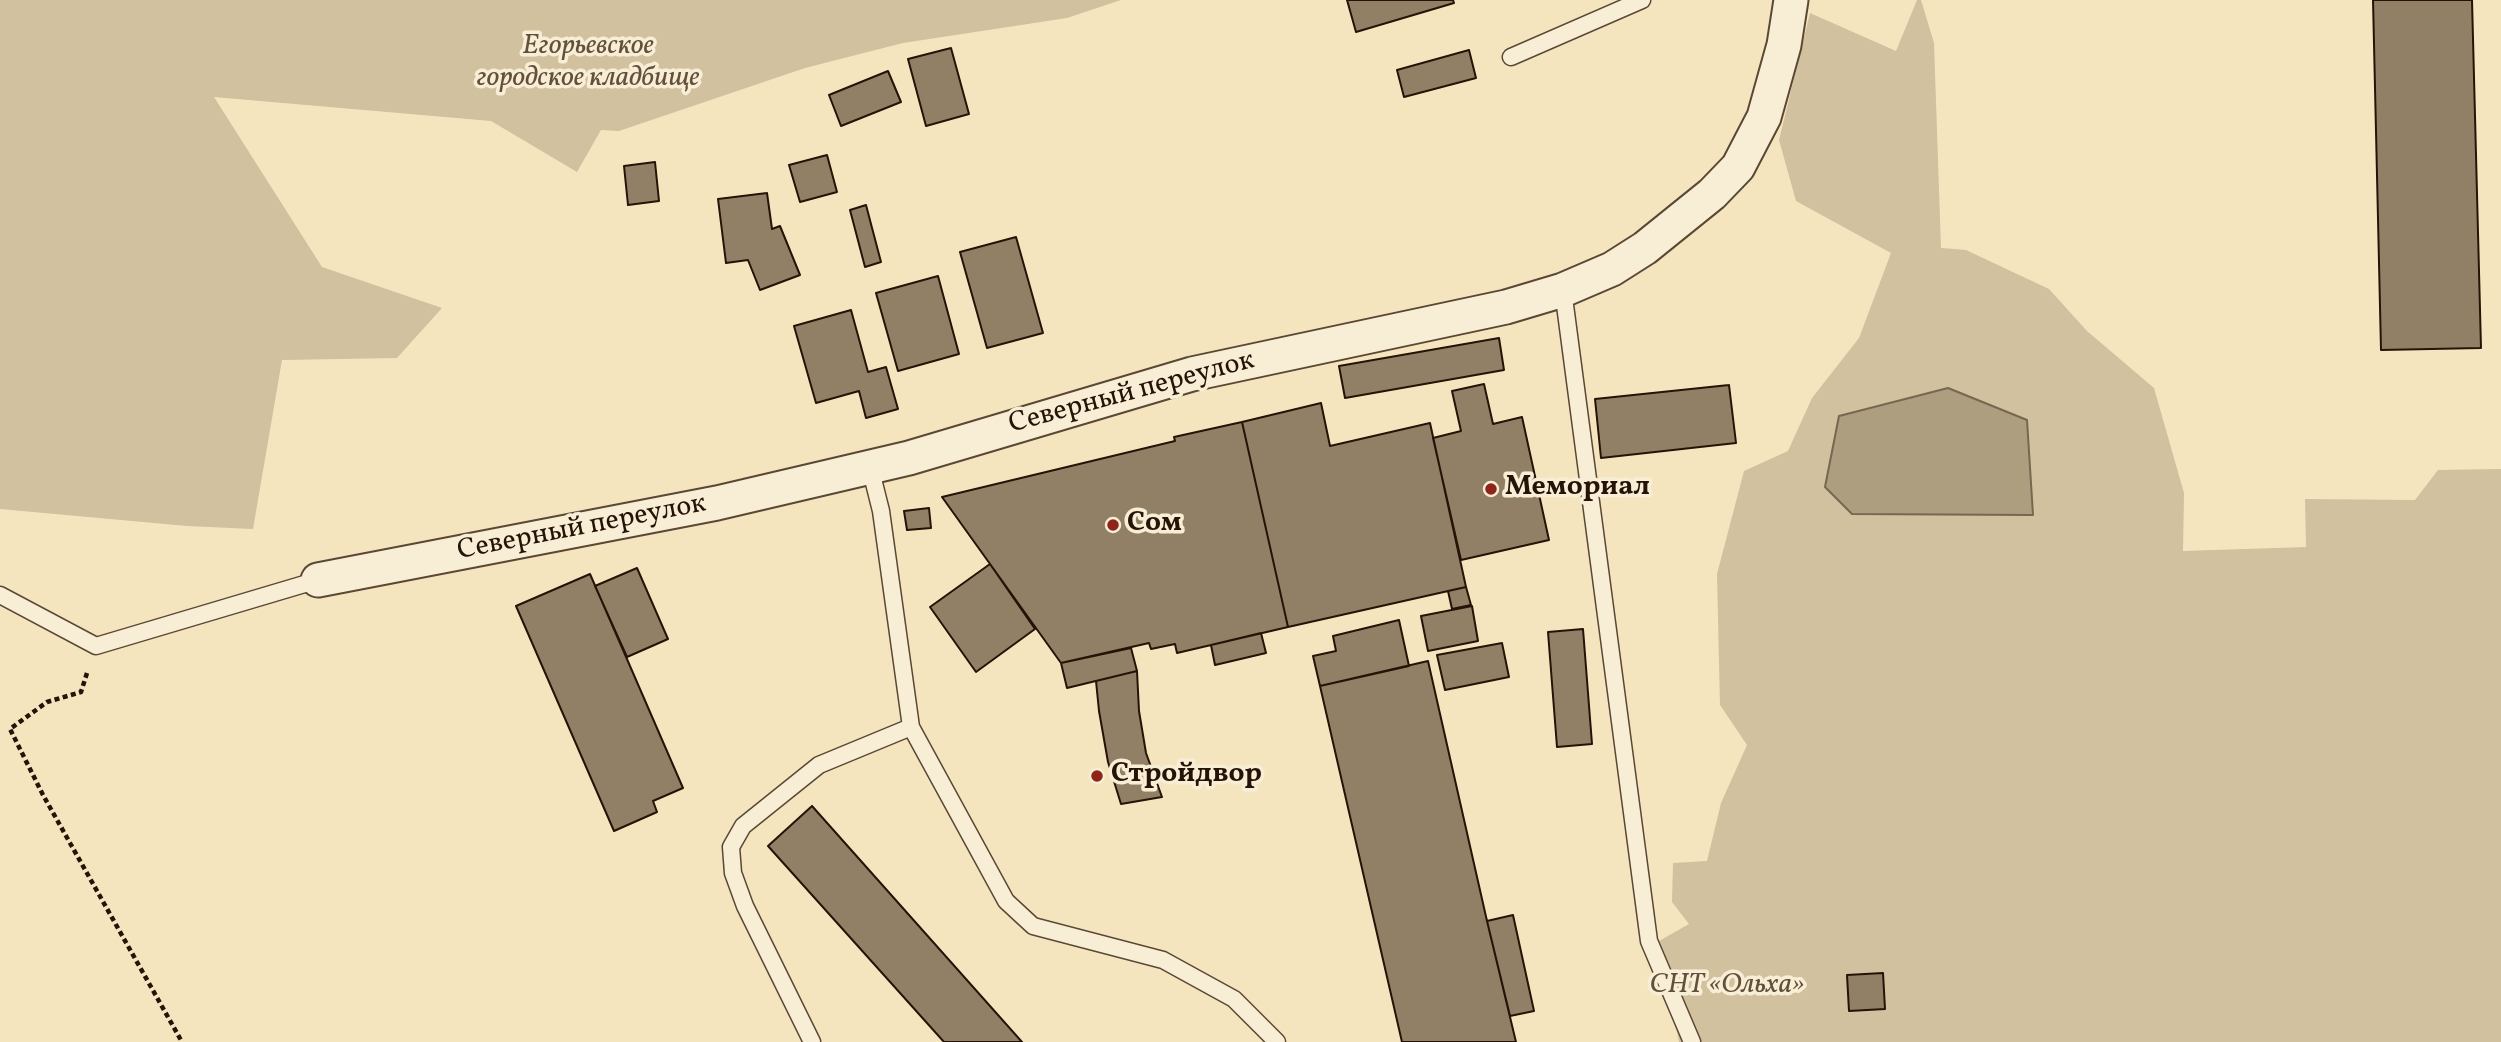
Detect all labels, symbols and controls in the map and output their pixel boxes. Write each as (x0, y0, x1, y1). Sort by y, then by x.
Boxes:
park label: Егорьевское городское кладбище (476, 31, 700, 97)
street label: Северный переулок (1006, 345, 1258, 443)
place label: Мемориал (1505, 472, 1650, 506)
marker: Мемориал (1483, 481, 1499, 497)
street label: Северный переулок (455, 488, 709, 570)
place label: Сом (1127, 508, 1182, 542)
marker: Сом (1105, 517, 1121, 533)
place label: Стройдвор (1111, 759, 1262, 793)
marker: Стройдвор (1089, 768, 1105, 784)
park label: СНТ «Ольха» (1650, 970, 1804, 1004)

